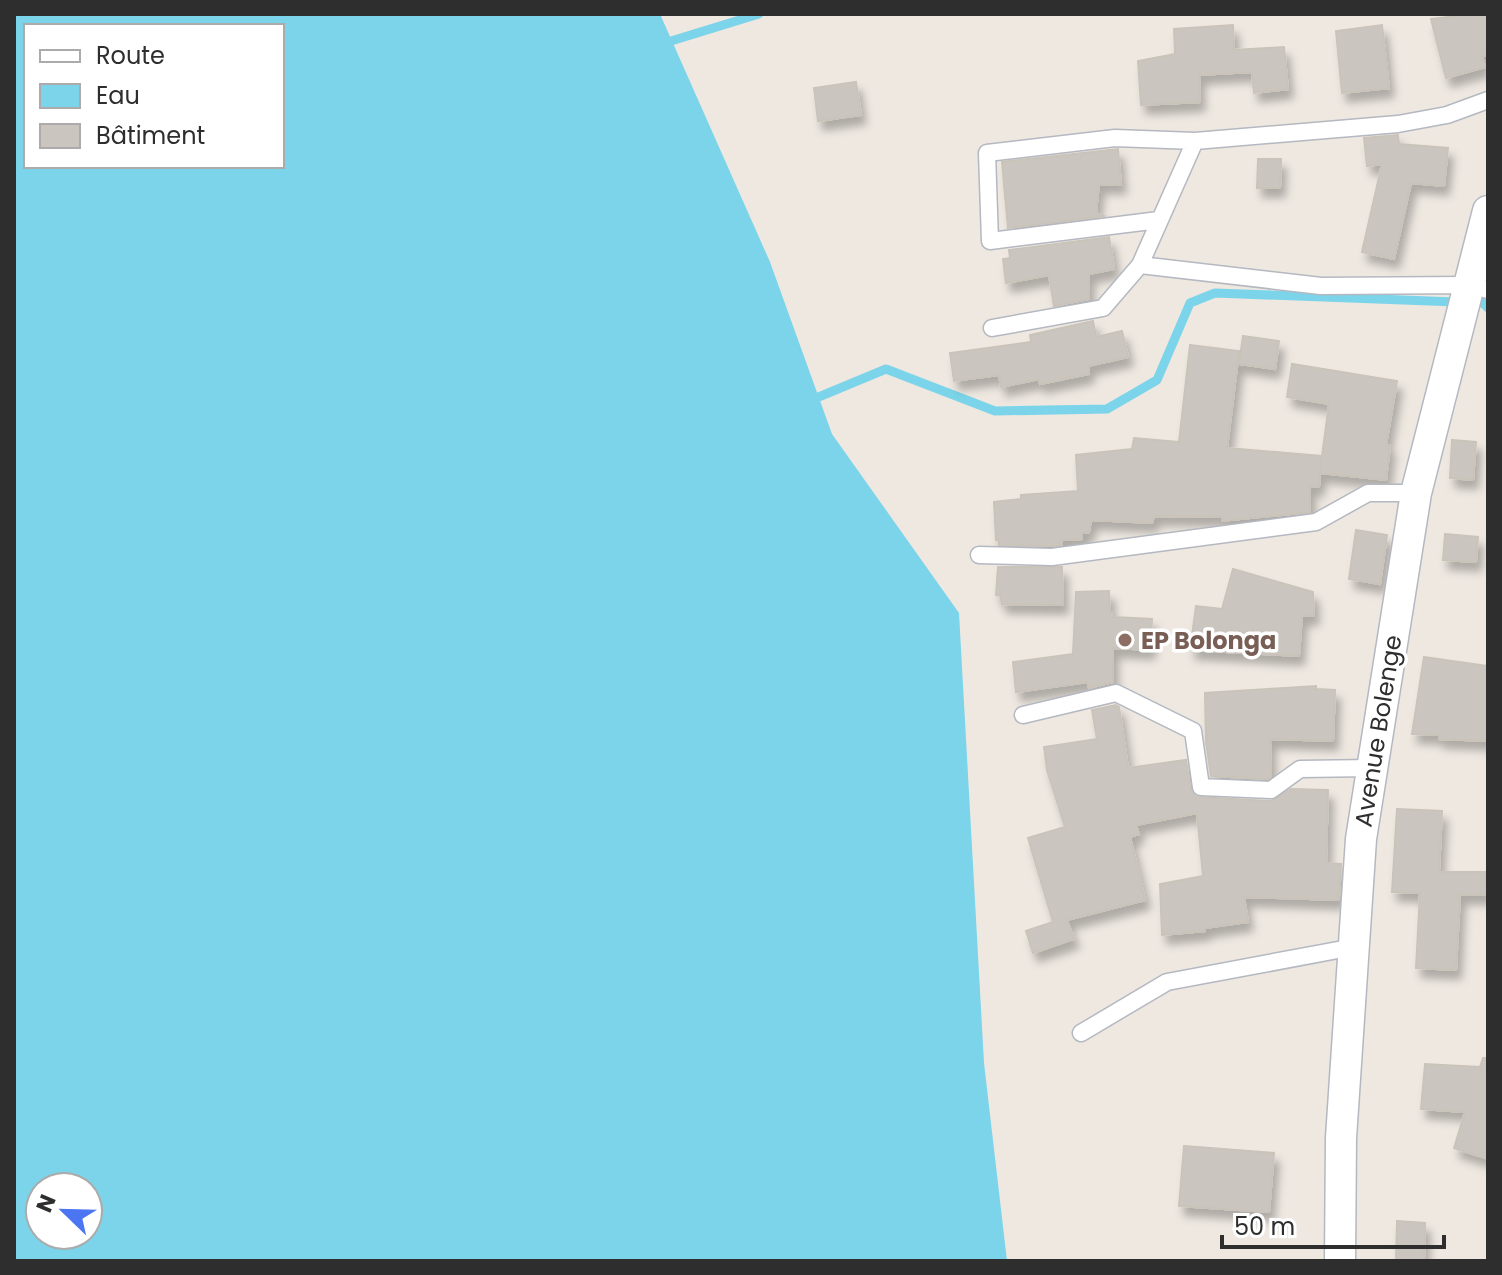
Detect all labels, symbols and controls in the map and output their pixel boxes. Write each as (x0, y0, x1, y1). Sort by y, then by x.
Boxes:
legend (24, 24, 284, 168)
text: Route (96, 39, 165, 72)
text: Eau (96, 79, 140, 112)
text: Bâtiment (96, 119, 205, 152)
place label: EP Bolonga (1141, 624, 1276, 657)
marker: EP Bolonga (1116, 631, 1134, 649)
street label: Avenue Bolenge (1347, 633, 1409, 829)
north arrow (24, 1171, 104, 1251)
text: N (29, 1190, 64, 1217)
scale bar (1222, 1199, 1444, 1249)
text: 50 m (1234, 1210, 1295, 1243)

